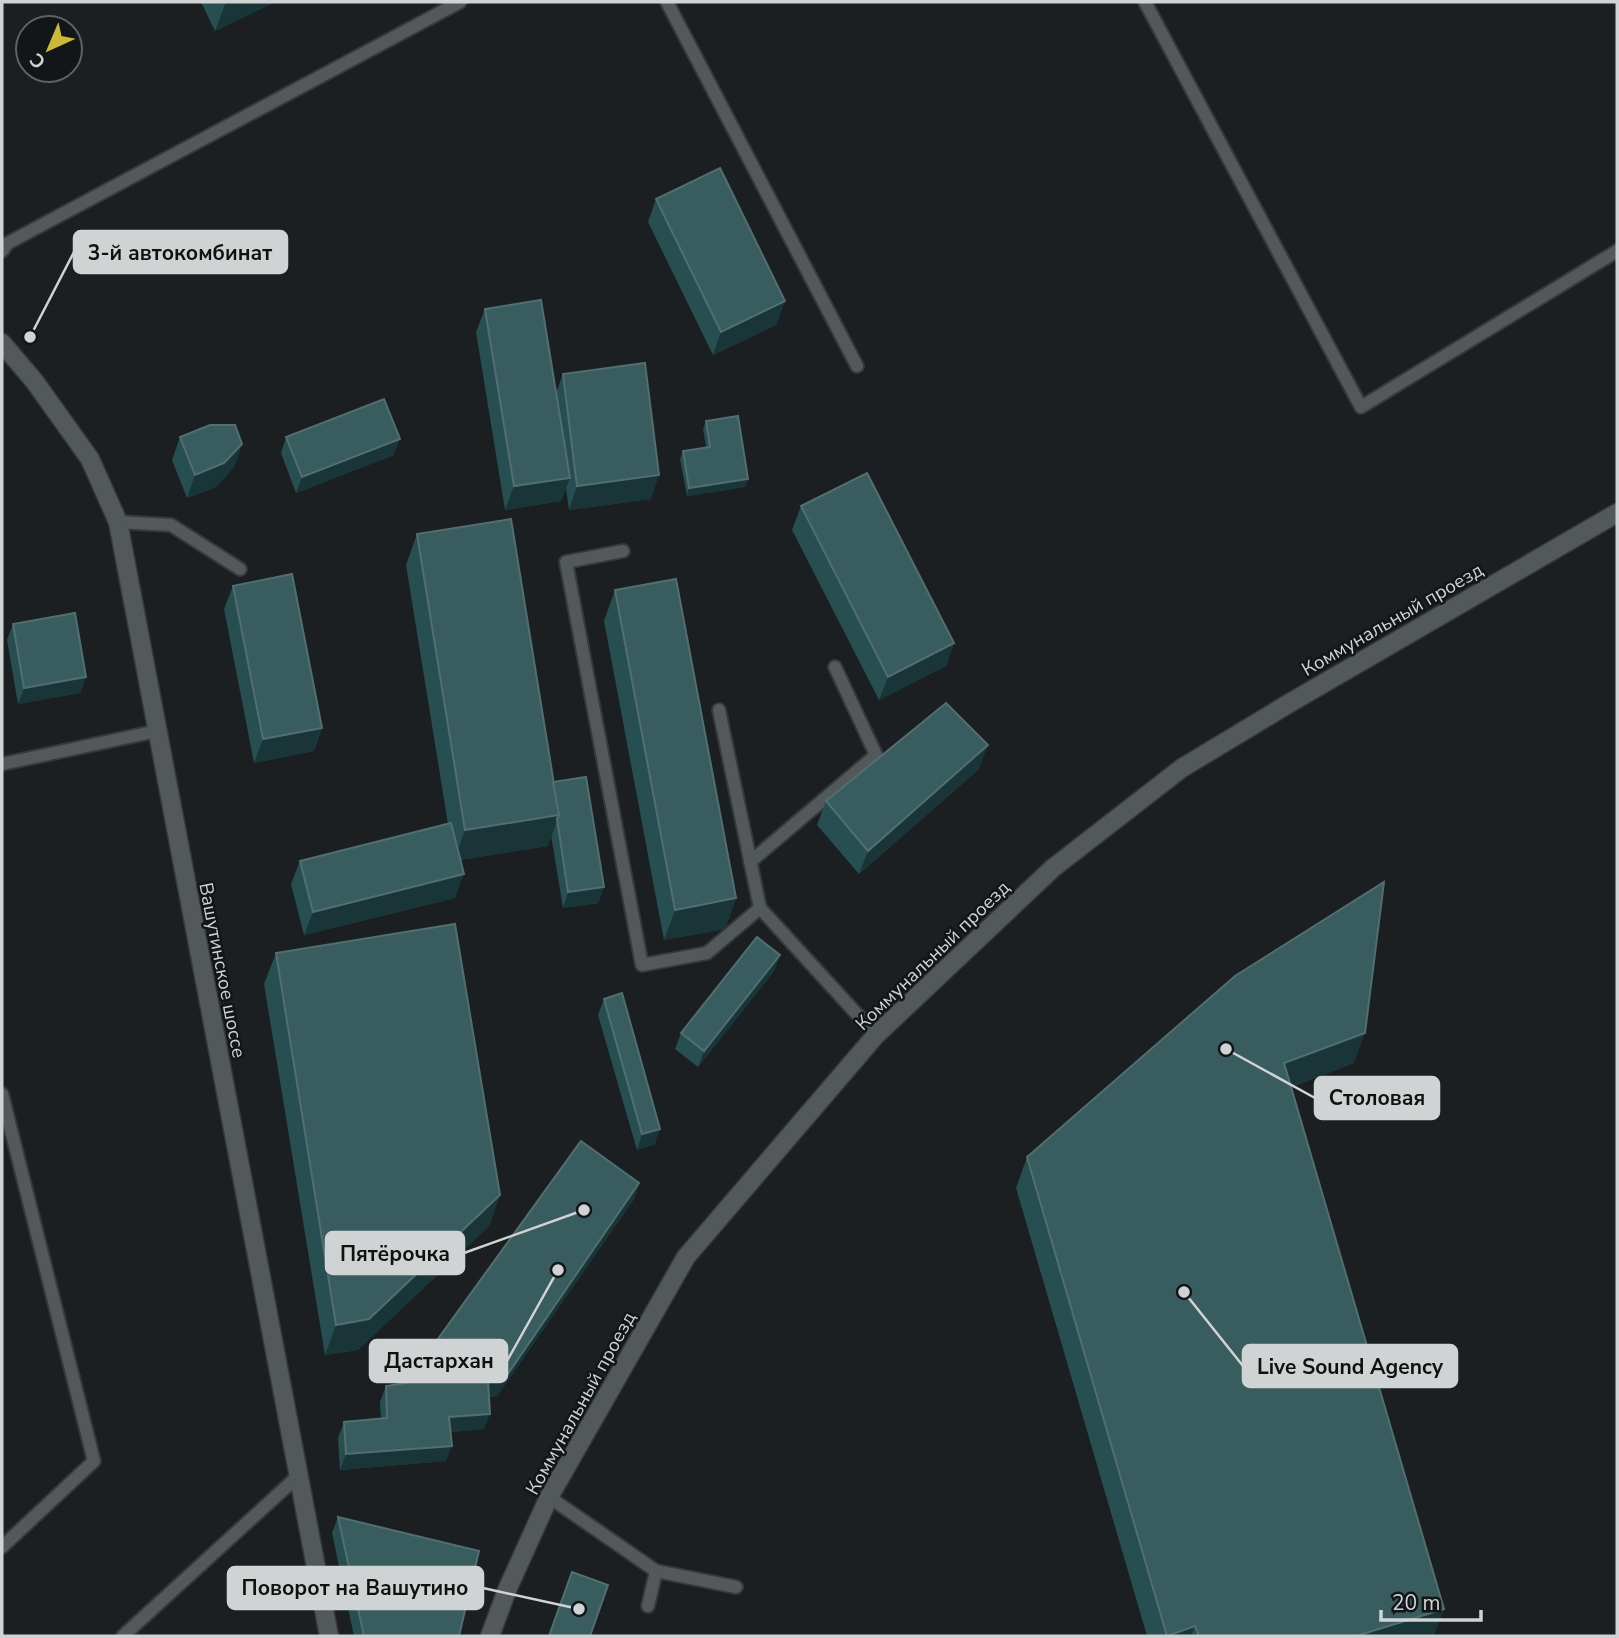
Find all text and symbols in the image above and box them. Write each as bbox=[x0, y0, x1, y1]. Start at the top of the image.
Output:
north arrow bbox=[14, 14, 84, 84]
text: С bbox=[24, 47, 52, 74]
callout: 3-й автокомбинат bbox=[74, 231, 287, 273]
text: 3-й автокомбинат bbox=[88, 239, 272, 267]
street label: Коммунальный проезд bbox=[1297, 557, 1488, 683]
street label: Коммунальный проезд bbox=[850, 875, 1016, 1036]
street label: Вашутинское шоссе bbox=[192, 880, 252, 1060]
callout: Столовая bbox=[1315, 1077, 1439, 1119]
text: Столовая bbox=[1329, 1084, 1425, 1112]
callout: Пятёрочка bbox=[326, 1232, 464, 1274]
text: Пятёрочка bbox=[340, 1240, 450, 1268]
street label: Коммунальный проезд bbox=[520, 1307, 642, 1500]
callout: Дастархан bbox=[370, 1340, 507, 1382]
callout: Live Sound Agency bbox=[1243, 1345, 1457, 1387]
text: Дастархан bbox=[384, 1347, 494, 1375]
text: Live Sound Agency bbox=[1257, 1353, 1444, 1381]
callout: Поворот на Вашутино bbox=[228, 1567, 483, 1609]
text: Поворот на Вашутино bbox=[242, 1574, 468, 1602]
scale bar bbox=[1381, 1578, 1481, 1622]
text: 20 m bbox=[1392, 1589, 1441, 1617]

